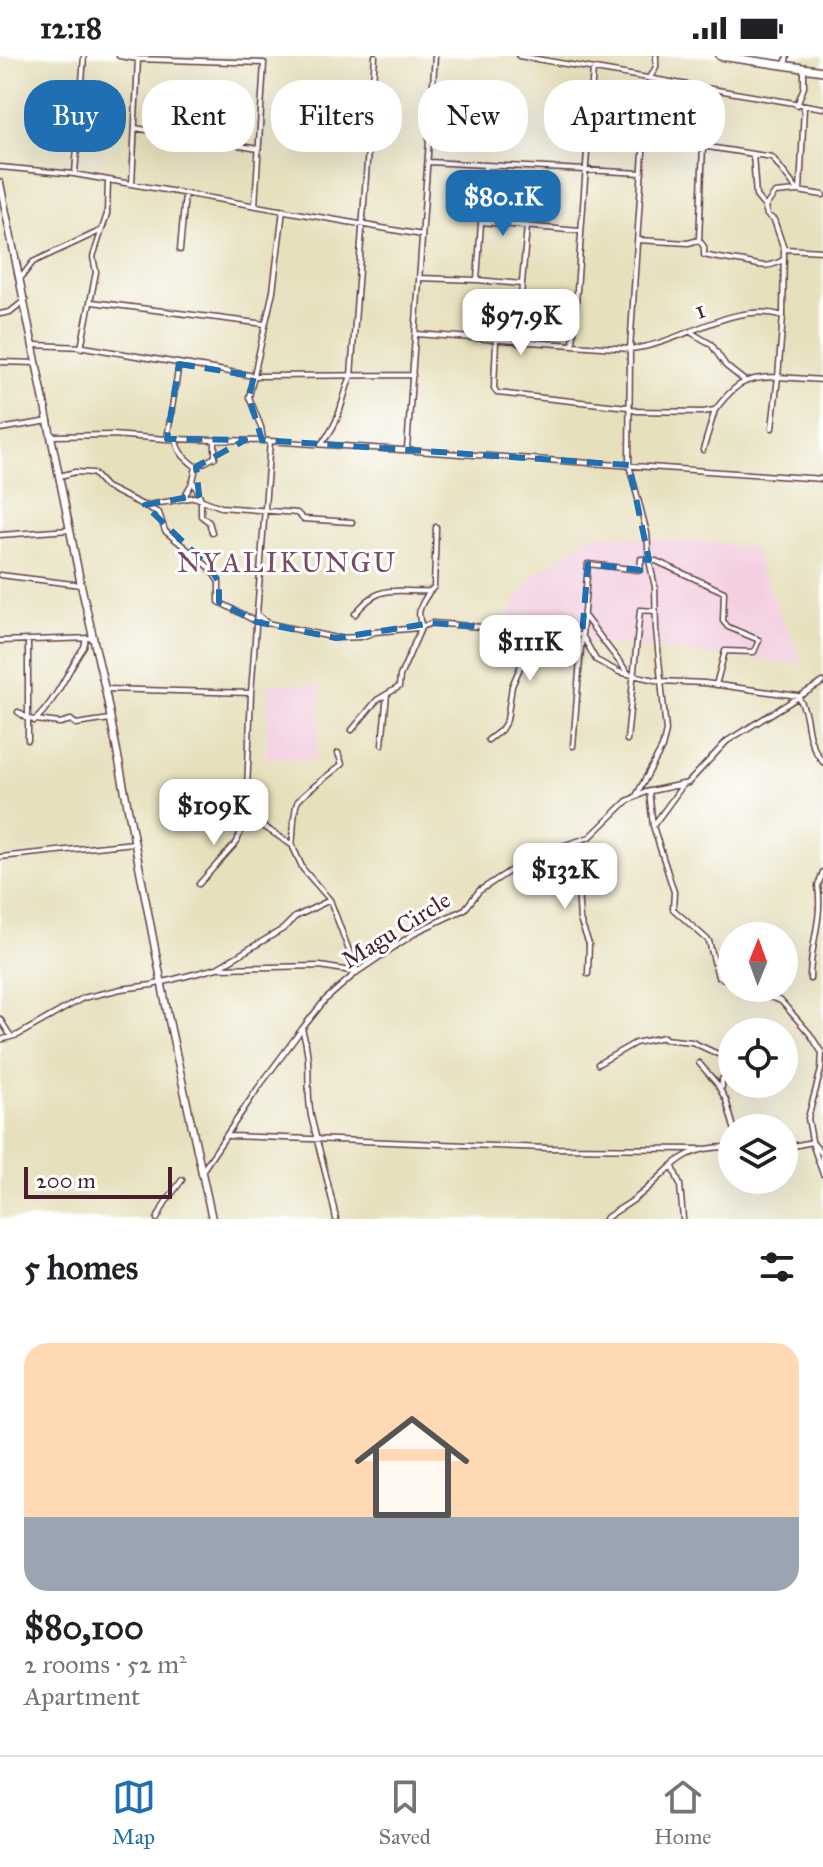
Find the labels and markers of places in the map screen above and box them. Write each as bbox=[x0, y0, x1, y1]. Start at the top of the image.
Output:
pin: $80.1K bbox=[438, 170, 568, 238]
pin: $97.9K bbox=[456, 289, 586, 357]
pin: $111K bbox=[474, 615, 586, 683]
pin: $109K bbox=[158, 779, 270, 847]
pin: $132K bbox=[509, 843, 621, 911]

